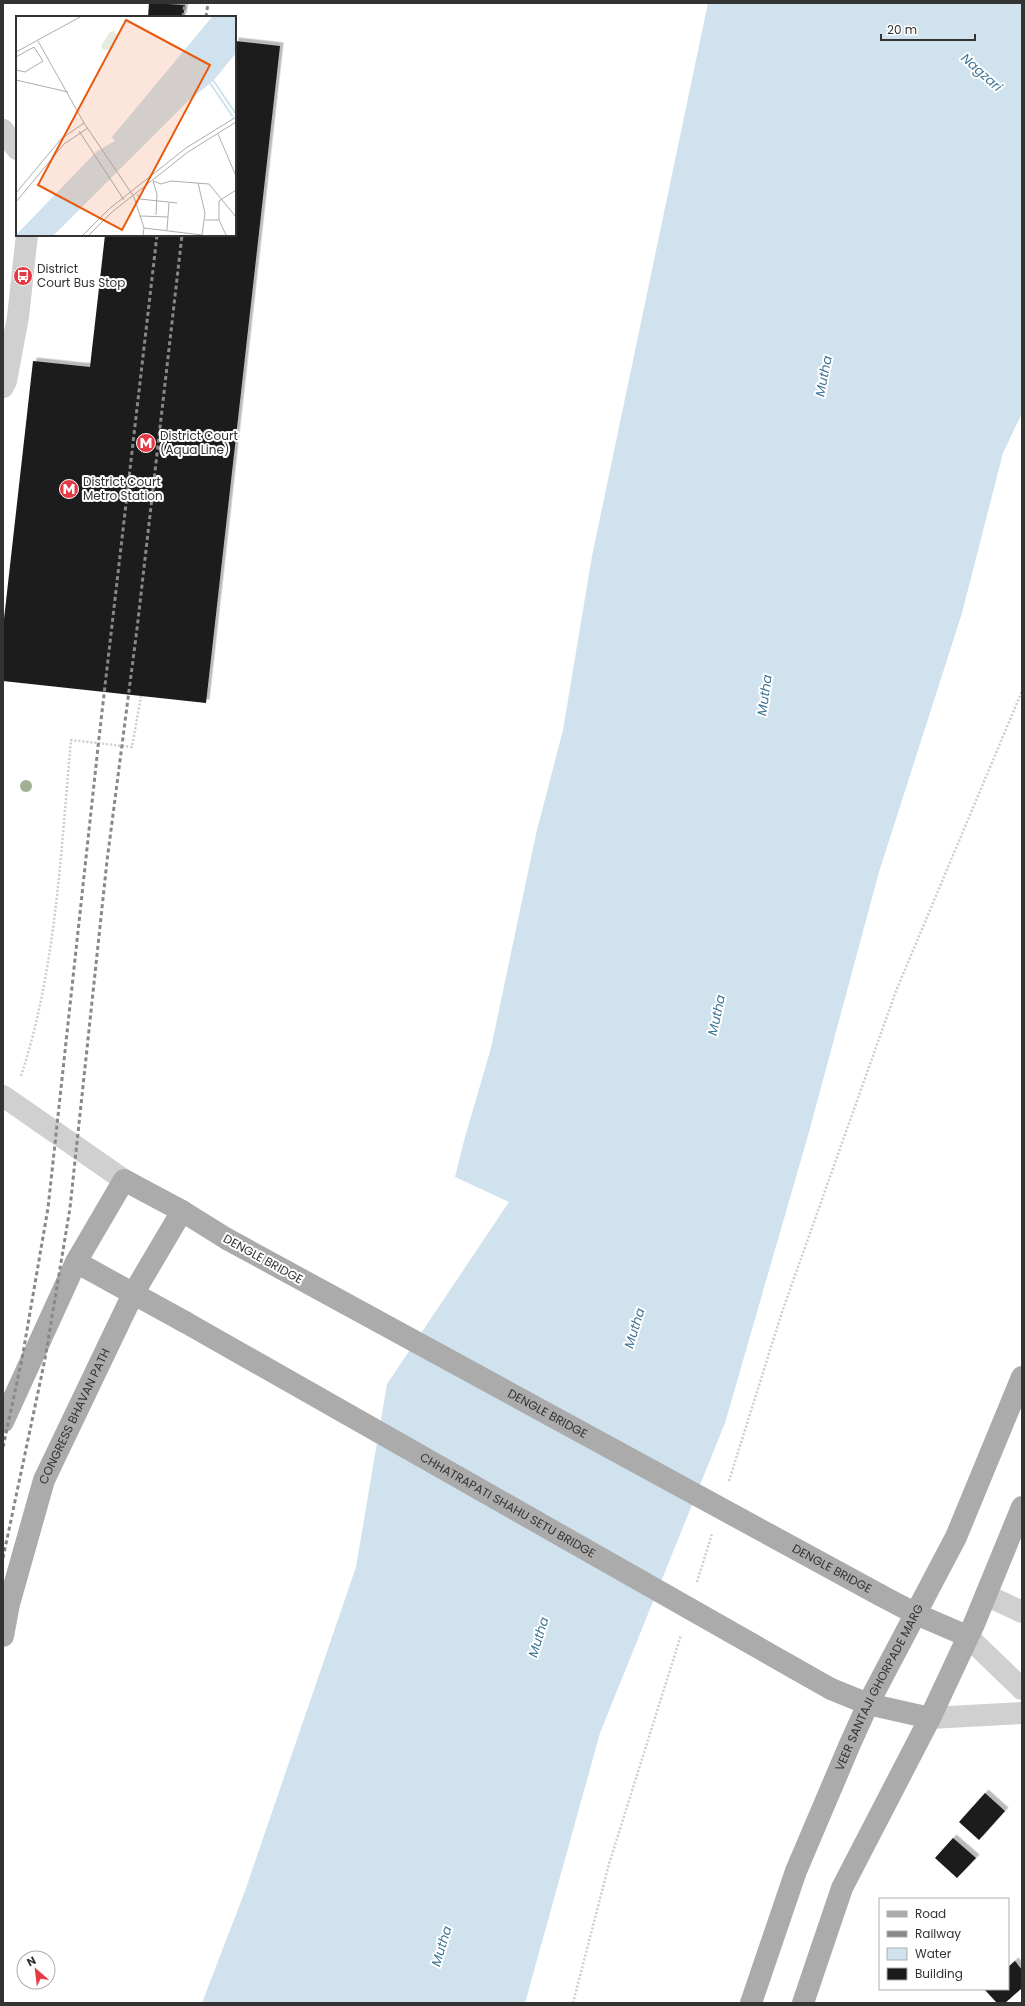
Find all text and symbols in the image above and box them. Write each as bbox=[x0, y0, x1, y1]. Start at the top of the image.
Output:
inset map bbox=[16, 16, 236, 236]
scale bar bbox=[881, 16, 975, 42]
text: 20 m bbox=[887, 21, 917, 38]
water label: Nagzari bbox=[957, 49, 1007, 97]
place label: District Court Bus Stop bbox=[37, 260, 125, 291]
bus stop icon: District Court Bus Stop bbox=[12, 265, 34, 287]
water label: Mutha bbox=[810, 354, 837, 398]
place label: District Court (Aqua Line) bbox=[160, 427, 238, 458]
metro station icon: District Court (Aqua Line) bbox=[135, 432, 157, 454]
place label: District Court Metro Station bbox=[83, 473, 163, 504]
metro station icon: District Court Metro Station bbox=[58, 478, 80, 500]
water label: Mutha bbox=[752, 673, 777, 717]
water label: Mutha bbox=[703, 993, 730, 1037]
street label: DENGLE BRIDGE bbox=[220, 1230, 306, 1287]
water label: Mutha bbox=[619, 1305, 650, 1351]
street label: CONGRESS BHAVAN PATH bbox=[34, 1345, 114, 1487]
street label: DENGLE BRIDGE bbox=[505, 1385, 591, 1442]
street label: CHHATRAPATI SHAHU SETU BRIDGE bbox=[417, 1448, 599, 1561]
street label: DENGLE BRIDGE bbox=[789, 1540, 875, 1597]
street label: VEER SANTAJI GHORPADE MARG bbox=[831, 1601, 927, 1773]
water label: Mutha bbox=[523, 1614, 554, 1660]
legend bbox=[879, 1898, 1009, 1990]
text: Road bbox=[915, 1905, 946, 1922]
water label: Mutha bbox=[426, 1923, 457, 1969]
text: Railway bbox=[915, 1925, 961, 1942]
text: Water bbox=[915, 1945, 952, 1962]
north arrow bbox=[16, 1950, 56, 1990]
text: N bbox=[24, 1952, 39, 1970]
text: Building bbox=[915, 1965, 963, 1982]

